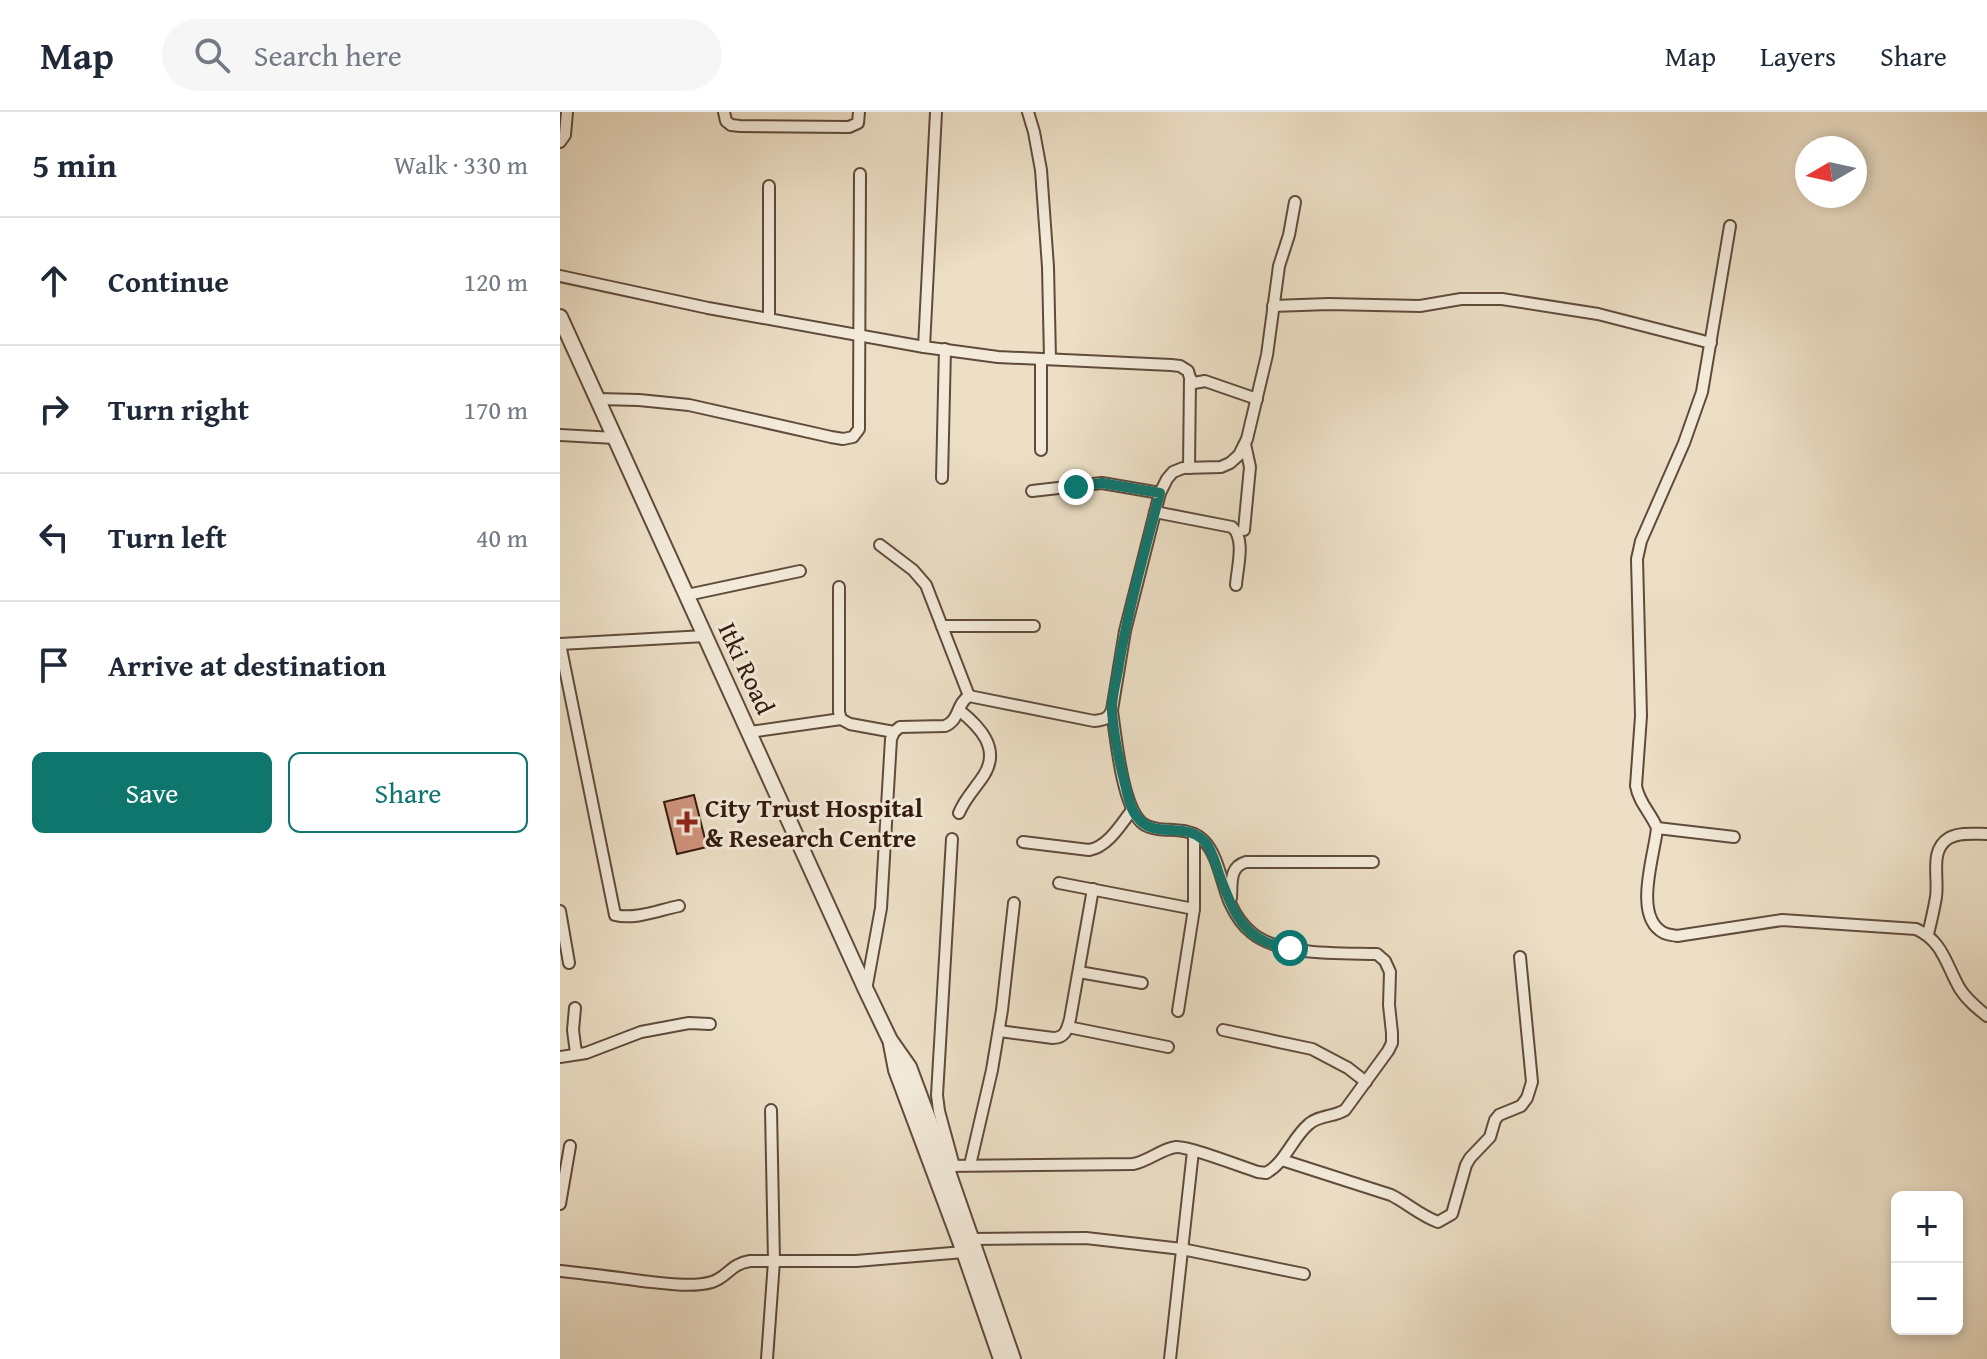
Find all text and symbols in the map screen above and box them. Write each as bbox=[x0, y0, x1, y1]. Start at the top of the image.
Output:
search box bbox=[162, 19, 722, 91]
text: Map bbox=[40, 27, 114, 83]
icon: search bbox=[190, 33, 234, 77]
text: Search here bbox=[254, 33, 402, 77]
text: Map bbox=[1665, 35, 1716, 76]
text: Layers bbox=[1760, 35, 1836, 76]
text: Share bbox=[1880, 35, 1947, 76]
north arrow bbox=[1795, 136, 1867, 208]
text: 5 min bbox=[32, 140, 117, 189]
text: Walk · 330 m bbox=[394, 145, 528, 184]
icon: ahead bbox=[32, 259, 76, 303]
text: Continue bbox=[108, 259, 229, 303]
text: 120 m bbox=[463, 262, 528, 301]
icon: right bbox=[32, 387, 76, 431]
text: Turn right bbox=[108, 387, 249, 431]
text: 170 m bbox=[463, 390, 528, 429]
route end bbox=[1058, 469, 1094, 505]
icon: left bbox=[32, 515, 76, 559]
text: Turn left bbox=[108, 515, 227, 559]
text: 40 m bbox=[476, 518, 528, 557]
street label: Itki Road bbox=[709, 615, 785, 721]
icon: arrive bbox=[32, 643, 76, 687]
text: Arrive at destination bbox=[108, 643, 386, 687]
button: Save bbox=[32, 752, 272, 833]
button: Share bbox=[288, 752, 528, 833]
place label: City Trust Hospital & Research Centre bbox=[705, 788, 923, 857]
marker: City Trust Hospital & Research Centre bbox=[676, 811, 698, 833]
route start bbox=[1272, 930, 1308, 966]
map controls bbox=[1891, 1191, 1963, 1335]
button: + bbox=[1891, 1191, 1963, 1263]
button: − bbox=[1891, 1263, 1963, 1335]

